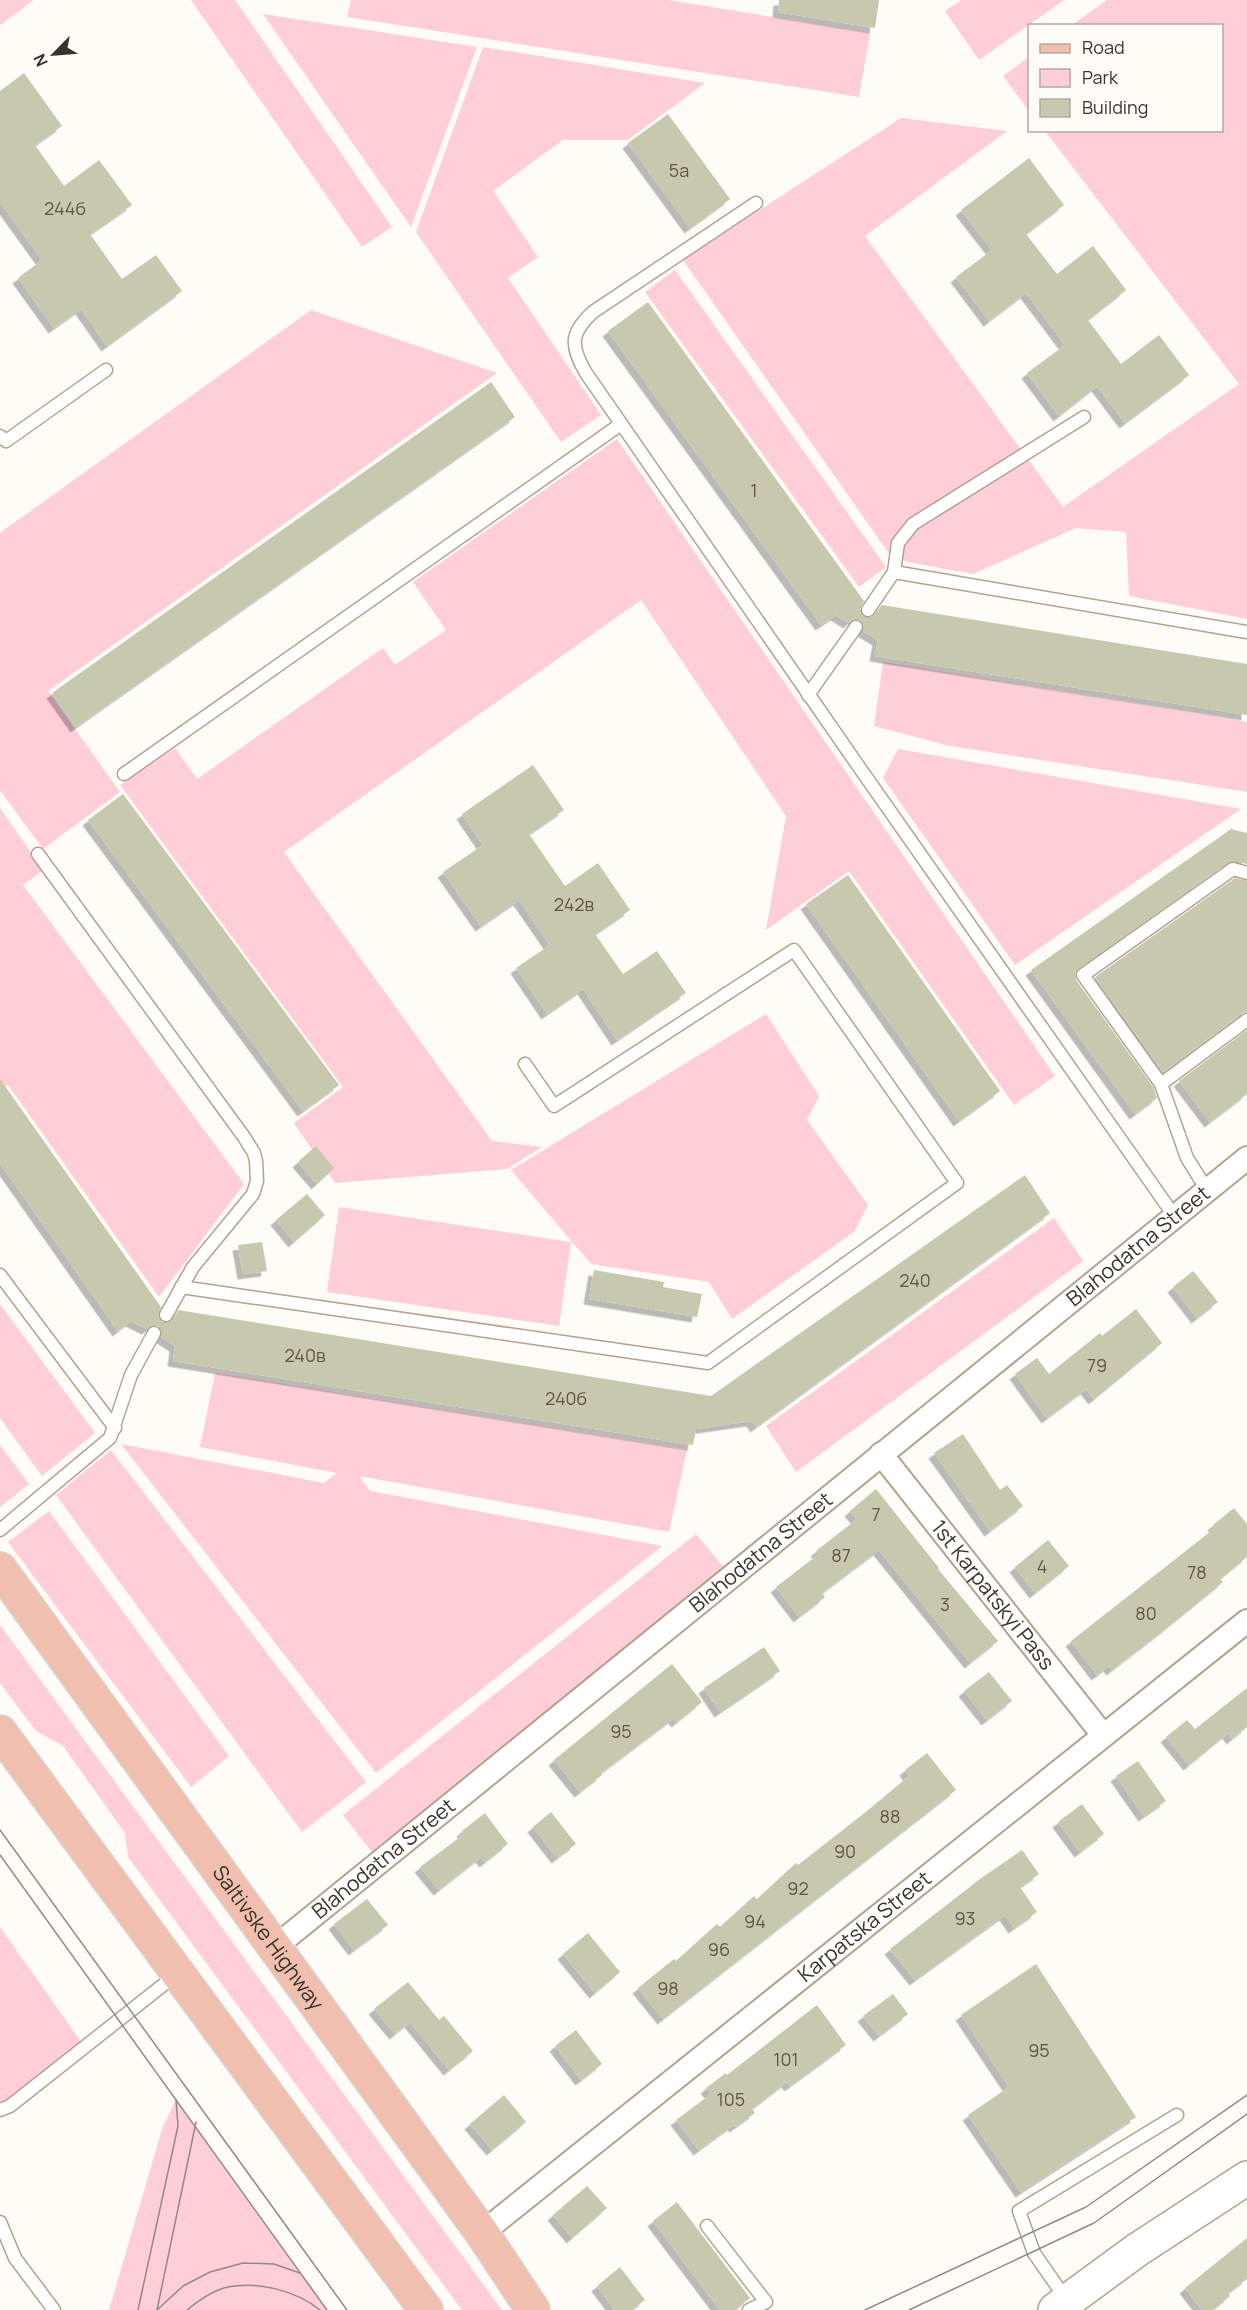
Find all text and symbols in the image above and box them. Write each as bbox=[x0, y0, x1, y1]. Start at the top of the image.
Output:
north arrow bbox=[24, 24, 84, 84]
legend bbox=[1028, 24, 1223, 132]
text: Road bbox=[1082, 35, 1125, 59]
text: N bbox=[28, 50, 53, 70]
text: Park bbox=[1082, 65, 1119, 89]
text: Building bbox=[1082, 95, 1148, 119]
house number: 5а bbox=[669, 158, 689, 182]
house number: 244б bbox=[44, 196, 86, 220]
house number: 1 bbox=[750, 478, 758, 502]
house number: 242в bbox=[554, 892, 595, 916]
street label: Blahodatna Street bbox=[1060, 1179, 1215, 1312]
house number: 240 bbox=[899, 1268, 931, 1292]
house number: 240в bbox=[284, 1343, 326, 1367]
house number: 79 bbox=[1087, 1353, 1107, 1377]
house number: 240б bbox=[545, 1386, 587, 1410]
street label: Blahodatna Street bbox=[683, 1485, 838, 1618]
house number: 7 bbox=[871, 1502, 881, 1526]
street label: 1st Karpatskyi Pass bbox=[925, 1514, 1061, 1675]
house number: 87 bbox=[831, 1543, 851, 1567]
house number: 4 bbox=[1037, 1554, 1047, 1578]
house number: 78 bbox=[1187, 1560, 1207, 1584]
house number: 3 bbox=[940, 1592, 950, 1616]
house number: 80 bbox=[1135, 1601, 1157, 1625]
house number: 95 bbox=[610, 1719, 632, 1743]
street label: Blahodatna Street bbox=[306, 1791, 461, 1925]
house number: 88 bbox=[880, 1804, 900, 1828]
house number: 90 bbox=[834, 1839, 856, 1863]
street label: Saltivske Highway bbox=[207, 1859, 331, 2016]
street label: Karpatska Street bbox=[791, 1864, 937, 1988]
house number: 92 bbox=[787, 1876, 809, 1900]
house number: 93 bbox=[954, 1906, 976, 1930]
house number: 94 bbox=[744, 1909, 766, 1933]
house number: 96 bbox=[708, 1937, 730, 1961]
house number: 98 bbox=[657, 1976, 679, 2000]
house number: 95 bbox=[1028, 2038, 1050, 2062]
house number: 101 bbox=[773, 2047, 799, 2071]
house number: 105 bbox=[717, 2087, 745, 2111]

